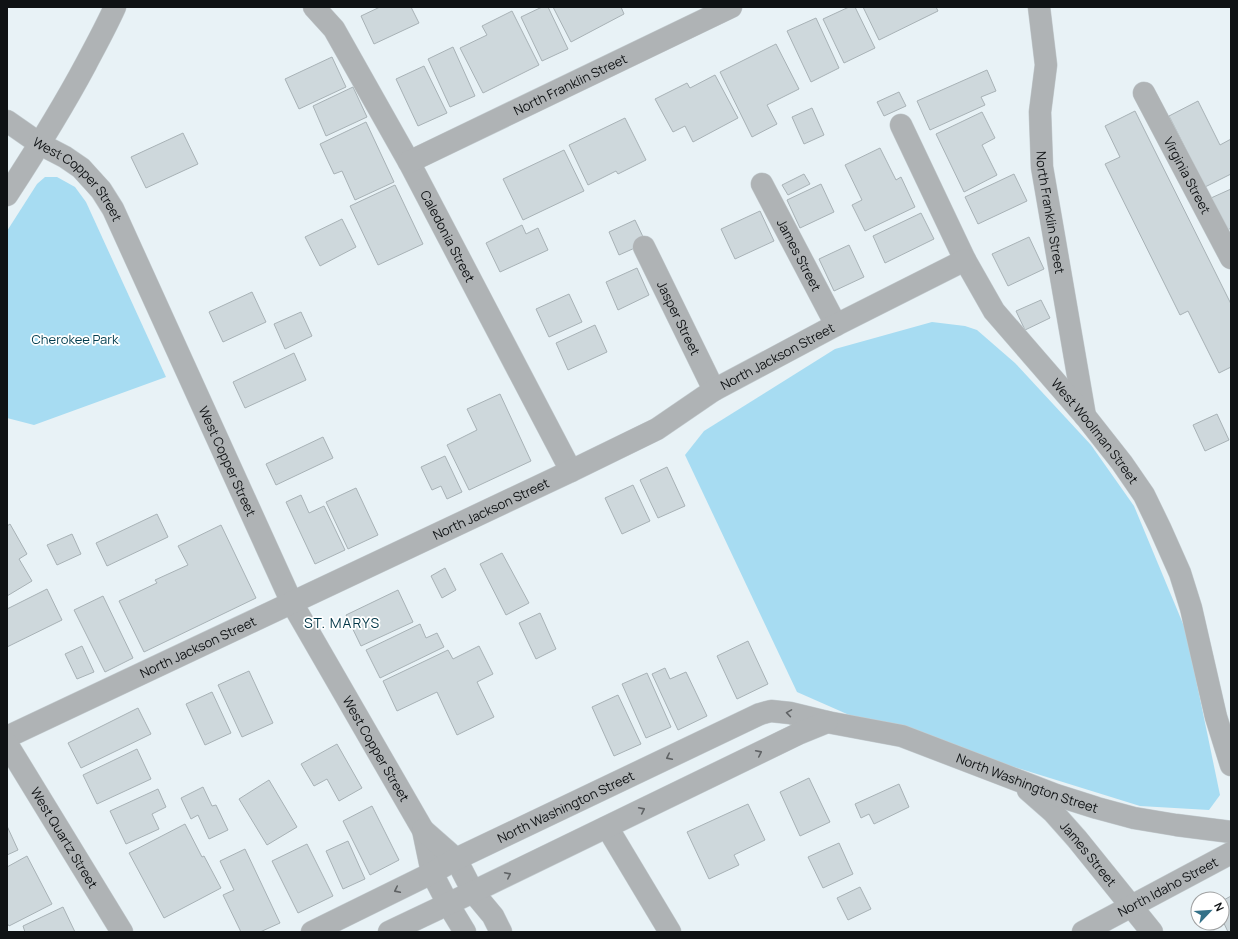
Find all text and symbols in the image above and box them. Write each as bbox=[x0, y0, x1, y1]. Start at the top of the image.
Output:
street label: North Franklin Street bbox=[511, 49, 630, 119]
street label: West Copper Street bbox=[29, 133, 126, 224]
street label: Virginia Street bbox=[1160, 134, 1215, 217]
street label: North Franklin Street bbox=[1032, 151, 1069, 275]
street label: Caledonia Street bbox=[416, 187, 479, 285]
street label: James Street bbox=[773, 215, 826, 294]
street label: Jasper Street bbox=[653, 278, 705, 358]
street label: North Jackson Street bbox=[717, 319, 837, 394]
park label: Cherokee Park bbox=[32, 330, 119, 348]
street label: West Woolman Street bbox=[1047, 374, 1143, 487]
street label: West Copper Street bbox=[195, 403, 260, 519]
street label: North Jackson Street bbox=[430, 474, 552, 544]
street label: North Jackson Street bbox=[137, 612, 259, 682]
district label: ST. MARYS bbox=[304, 613, 380, 632]
street label: West Copper Street bbox=[338, 693, 414, 805]
one-way arrow bbox=[786, 709, 792, 718]
street label: North Washington Street bbox=[954, 749, 1101, 817]
one-way arrow bbox=[754, 750, 762, 758]
one-way arrow bbox=[666, 752, 673, 760]
street label: North Washington Street bbox=[494, 766, 637, 847]
street label: West Quartz Street bbox=[27, 784, 102, 892]
one-way arrow bbox=[638, 807, 645, 815]
street label: James Street bbox=[1056, 817, 1121, 890]
street label: North Idaho Street bbox=[1115, 854, 1221, 920]
one-way arrow bbox=[504, 872, 511, 880]
one-way arrow bbox=[394, 886, 401, 893]
north arrow bbox=[1190, 891, 1230, 931]

